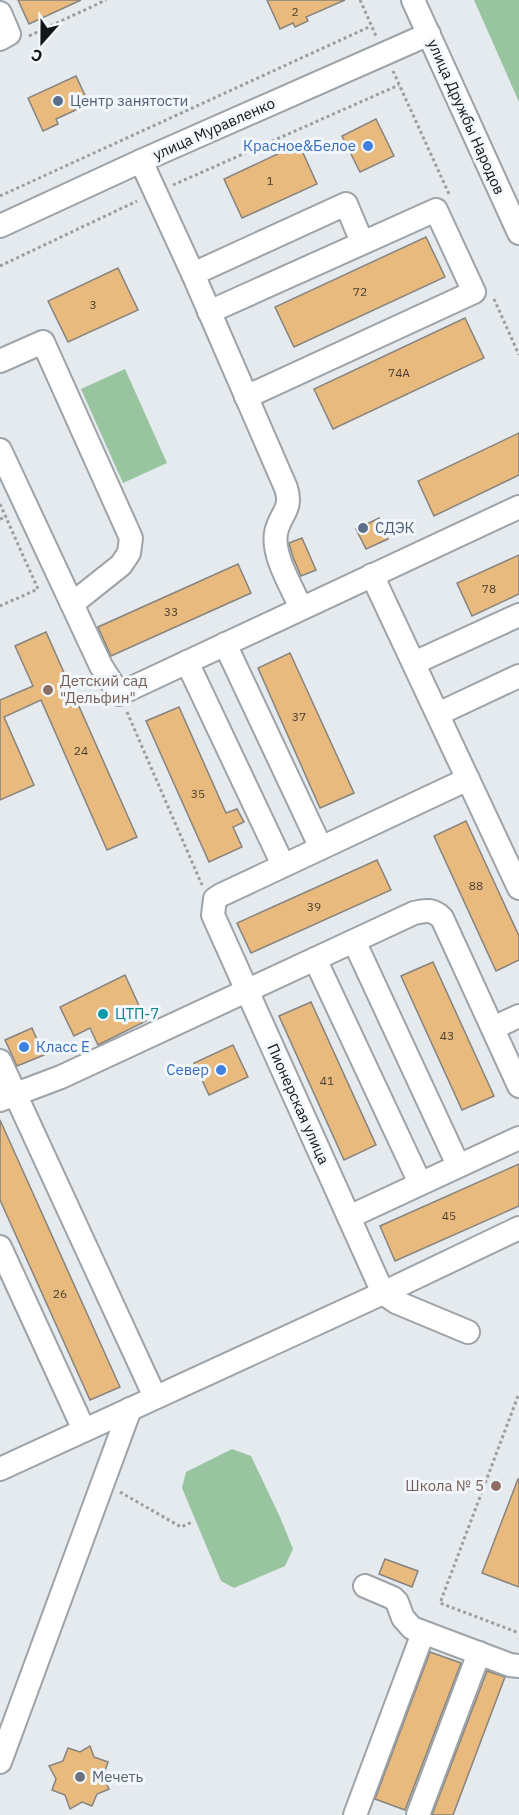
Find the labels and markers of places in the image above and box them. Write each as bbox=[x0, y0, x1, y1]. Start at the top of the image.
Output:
place label: Центр занятости bbox=[70, 91, 188, 110]
marker: Центр занятости bbox=[51, 94, 65, 108]
place label: Красное&Белое bbox=[243, 136, 356, 155]
marker: Красное&Белое bbox=[361, 139, 375, 153]
place label: СДЭК bbox=[375, 518, 415, 537]
marker: СДЭК bbox=[356, 521, 370, 535]
place label: Детский сад "Дельфин" bbox=[60, 671, 148, 707]
marker: Детский сад "Дельфин" bbox=[41, 683, 55, 697]
place label: ЦТП-7 bbox=[115, 1004, 159, 1023]
marker: ЦТП-7 bbox=[96, 1007, 110, 1021]
place label: Класс Е bbox=[36, 1037, 90, 1056]
marker: Класс Е bbox=[17, 1040, 31, 1054]
place label: Север bbox=[166, 1060, 209, 1079]
marker: Север bbox=[214, 1063, 228, 1077]
place label: Школа № 5 bbox=[405, 1476, 484, 1495]
marker: Школа № 5 bbox=[489, 1479, 503, 1493]
place label: Мечеть bbox=[92, 1767, 144, 1786]
marker: Мечеть bbox=[73, 1770, 87, 1784]

